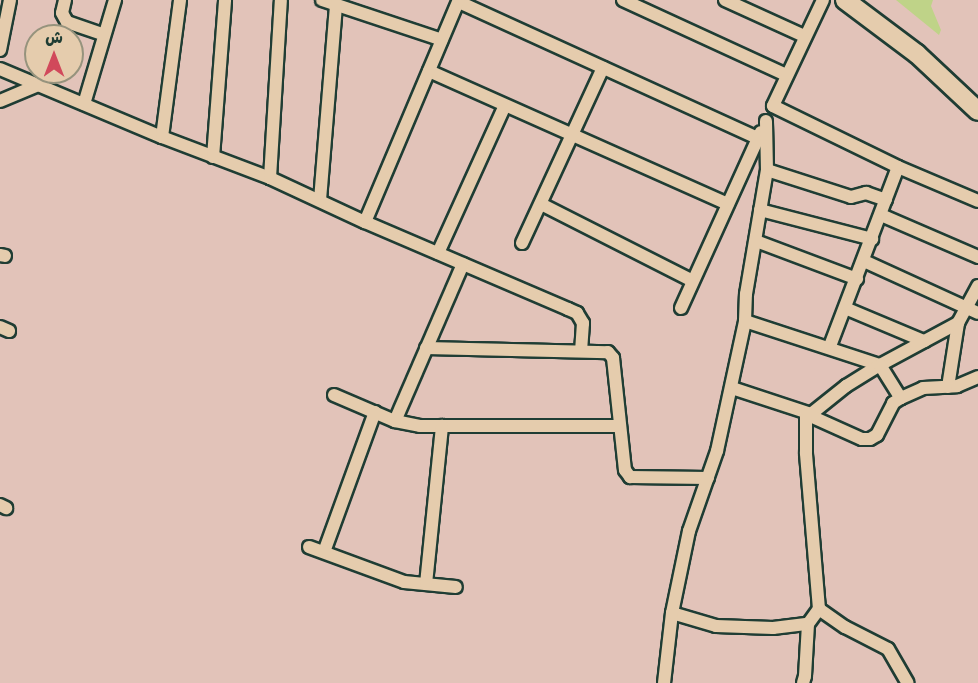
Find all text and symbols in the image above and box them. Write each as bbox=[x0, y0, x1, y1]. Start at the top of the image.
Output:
north arrow bbox=[24, 24, 84, 84]
text: ش bbox=[45, 29, 63, 47]

